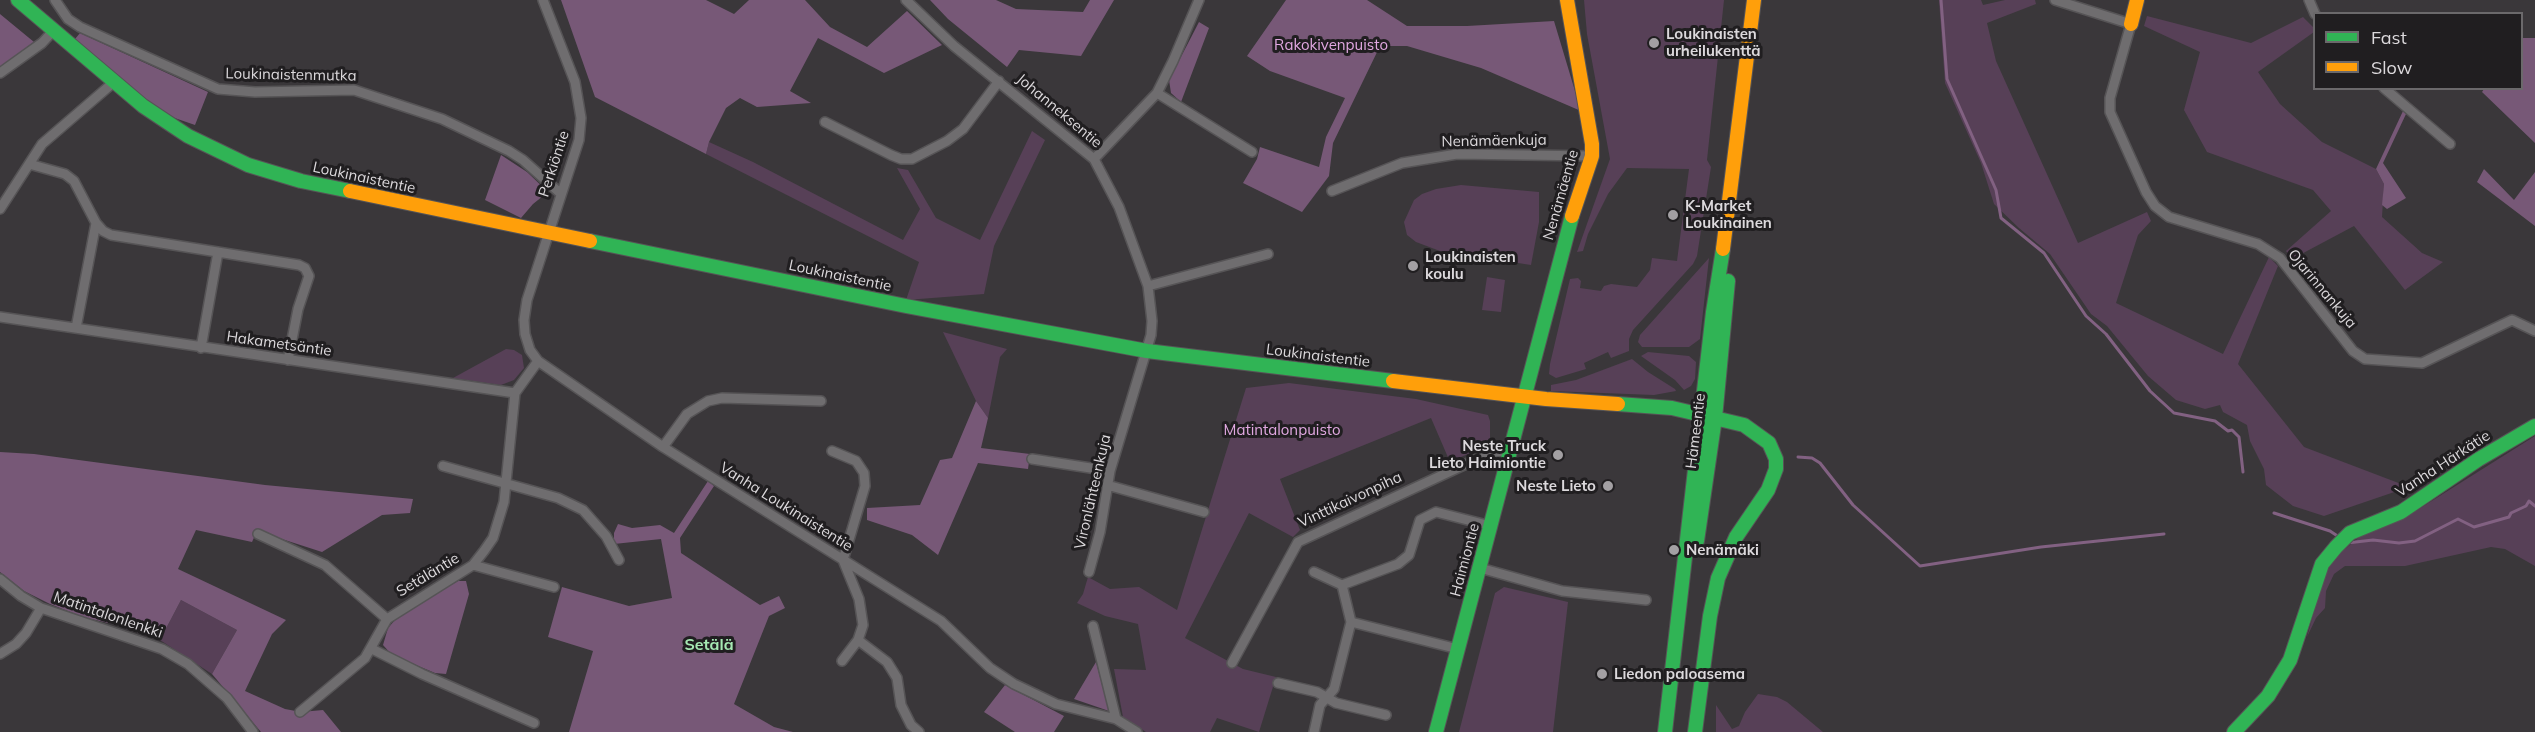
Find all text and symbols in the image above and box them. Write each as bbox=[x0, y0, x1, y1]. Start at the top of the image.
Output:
legend bbox=[2313, 12, 2523, 90]
place label: Loukinaisten urheilukenttä bbox=[1666, 25, 1761, 60]
text: Fast bbox=[2371, 26, 2407, 49]
park label: Rakokivenpuisto bbox=[1274, 36, 1388, 54]
marker: Loukinaisten urheilukenttä bbox=[1647, 36, 1661, 50]
text: Slow bbox=[2371, 56, 2412, 79]
street label: Loukinaistenmutka bbox=[225, 65, 357, 85]
street label: Johanneksentie bbox=[1013, 70, 1105, 152]
street label: Perkiöntie bbox=[535, 129, 573, 199]
street label: Nenämäenkuja bbox=[1441, 131, 1547, 151]
street label: Nenämäentie bbox=[1539, 148, 1583, 242]
street label: Loukinaistentie bbox=[311, 158, 417, 198]
place label: K-Market Loukinainen bbox=[1685, 197, 1772, 232]
marker: K-Market Loukinainen bbox=[1666, 208, 1680, 222]
street label: Ojarinnankuja bbox=[2284, 246, 2360, 332]
place label: Loukinaisten koulu bbox=[1425, 248, 1516, 283]
street label: Loukinaistentie bbox=[787, 256, 893, 296]
marker: Loukinaisten koulu bbox=[1406, 259, 1420, 273]
street label: Hakametsäntie bbox=[225, 328, 333, 360]
street label: Loukinaistentie bbox=[1265, 341, 1371, 371]
street label: Hämeentie bbox=[1682, 392, 1710, 470]
park label: Matintalonpuisto bbox=[1224, 421, 1340, 439]
street label: Vanha Härkätie bbox=[2392, 427, 2494, 501]
street label: Vironlähteenkuja bbox=[1071, 433, 1115, 551]
place label: Neste Truck Lieto Haimiontie bbox=[1429, 437, 1546, 472]
marker: Neste Truck Lieto Haimiontie bbox=[1551, 448, 1565, 462]
street label: Vanha Loukinaistentie bbox=[716, 459, 856, 555]
street label: Vinttikaivonpiha bbox=[1295, 468, 1405, 532]
place label: Neste Lieto bbox=[1516, 477, 1596, 495]
marker: Neste Lieto bbox=[1601, 479, 1615, 493]
street label: Haimiontie bbox=[1447, 521, 1483, 599]
place label: Nenämäki bbox=[1686, 541, 1759, 559]
marker: Nenämäki bbox=[1667, 543, 1681, 557]
street label: Setäläntie bbox=[393, 549, 463, 601]
street label: Matintalonlenkki bbox=[51, 588, 165, 642]
district label: Setälä bbox=[684, 635, 734, 655]
place label: Liedon paloasema bbox=[1614, 665, 1745, 683]
marker: Liedon paloasema bbox=[1595, 667, 1609, 681]

